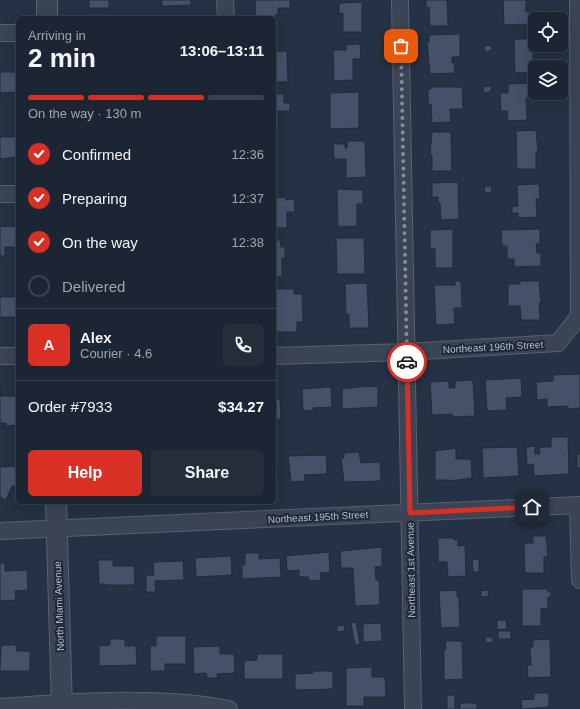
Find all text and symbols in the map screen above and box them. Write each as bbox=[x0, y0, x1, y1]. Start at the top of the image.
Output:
map controls bbox=[528, 12, 568, 100]
button: locate bbox=[528, 12, 568, 52]
text: Arriving in bbox=[28, 28, 86, 43]
pin bbox=[384, 29, 418, 63]
icon: bag bbox=[390, 35, 412, 57]
text: 13:06–13:11 bbox=[180, 42, 264, 59]
text: 2 min bbox=[28, 43, 96, 73]
button: layers bbox=[528, 60, 568, 100]
text: On the way · 130 m bbox=[28, 106, 141, 121]
icon: check bbox=[28, 143, 50, 165]
text: Confirmed bbox=[62, 146, 131, 163]
text: 12:36 bbox=[231, 147, 264, 162]
icon: check bbox=[28, 187, 50, 209]
text: Preparing bbox=[62, 190, 127, 207]
text: 12:37 bbox=[231, 191, 264, 206]
icon: check bbox=[28, 231, 50, 253]
text: On the way bbox=[62, 234, 138, 251]
text: 12:38 bbox=[231, 235, 264, 250]
text: Delivered bbox=[62, 278, 125, 295]
button: phone bbox=[222, 324, 264, 366]
text: Alex bbox=[80, 329, 112, 346]
text: A bbox=[44, 336, 54, 353]
street label: Northeast 196th Street bbox=[442, 339, 544, 355]
courier bbox=[387, 342, 427, 382]
text: Courier · 4.6 bbox=[80, 346, 152, 361]
icon: car bbox=[396, 351, 418, 373]
text: Order #7933 bbox=[28, 398, 112, 415]
text: $34.27 bbox=[218, 398, 264, 415]
button: Help bbox=[28, 450, 142, 496]
button: Share bbox=[150, 450, 264, 496]
pin bbox=[515, 490, 549, 524]
icon: home bbox=[521, 496, 543, 518]
street label: Northeast 195th Street bbox=[267, 509, 369, 525]
street label: Northeast 1st Avenue bbox=[405, 522, 417, 618]
street label: North Miami Avenue bbox=[52, 560, 66, 651]

